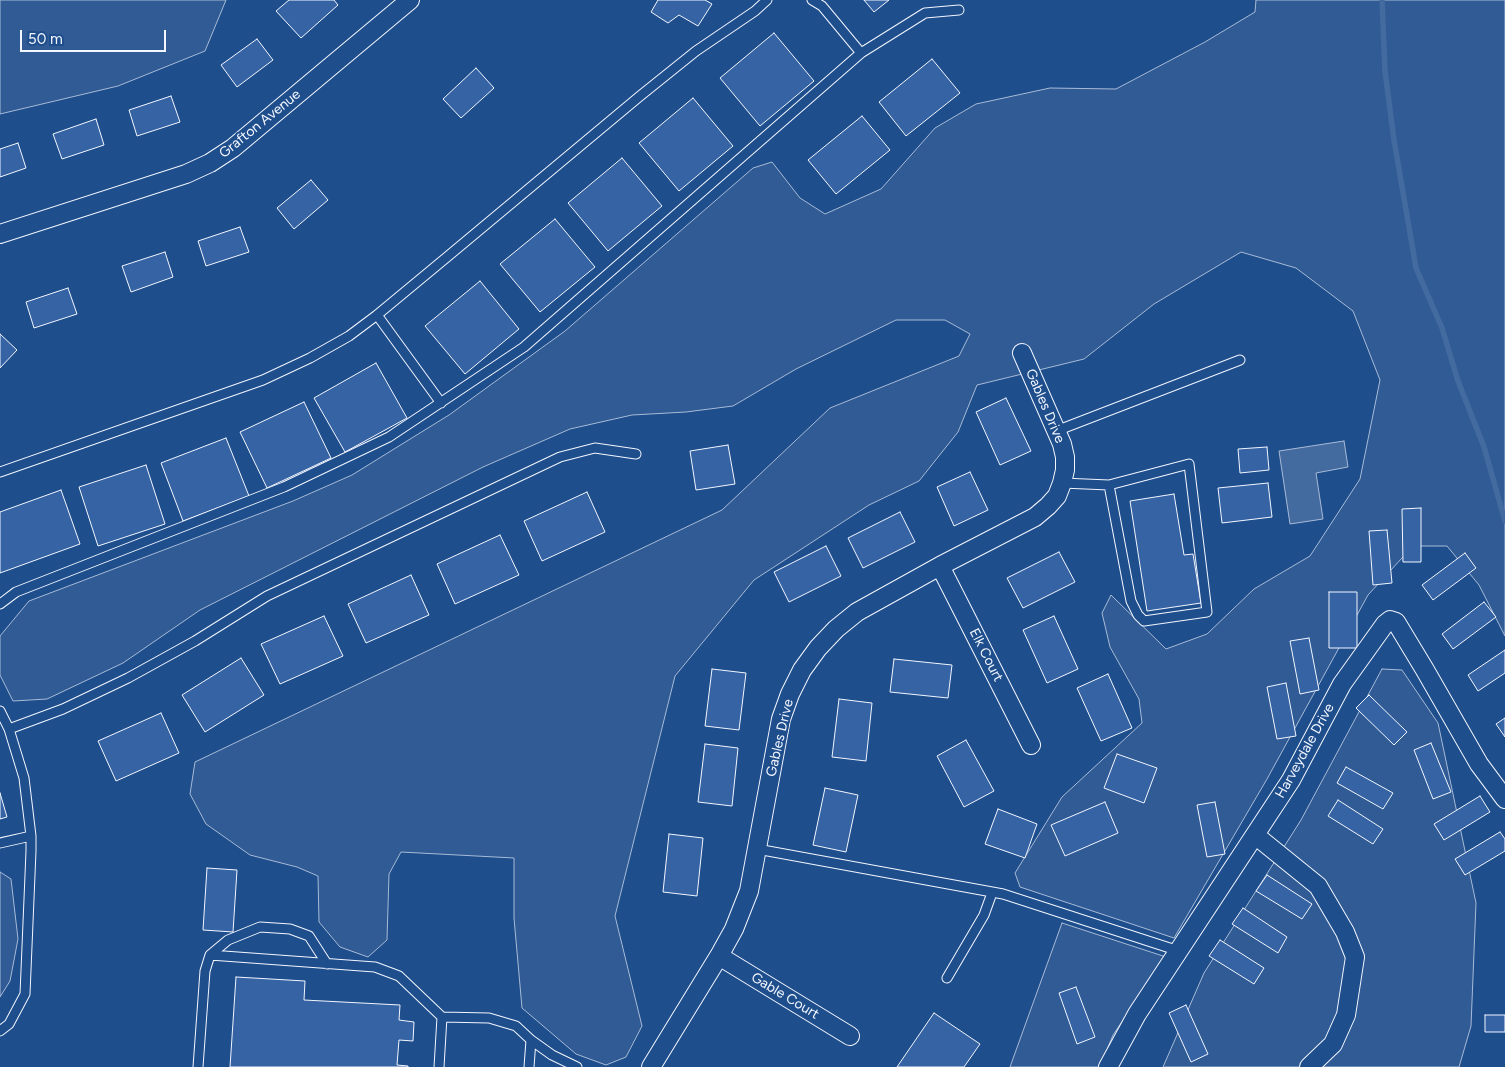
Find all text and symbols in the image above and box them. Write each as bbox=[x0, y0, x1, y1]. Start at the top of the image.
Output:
scale bar bbox=[22, 20, 169, 52]
text: 50 m bbox=[28, 30, 63, 48]
street label: Grafton Avenue bbox=[216, 86, 304, 162]
street label: Gables Drive bbox=[1022, 366, 1068, 446]
street label: Elk Court bbox=[965, 625, 1007, 685]
street label: Gables Drive bbox=[763, 698, 797, 778]
street label: Harveydale Drive bbox=[1272, 701, 1338, 801]
street label: Gable Court bbox=[748, 969, 822, 1023]

